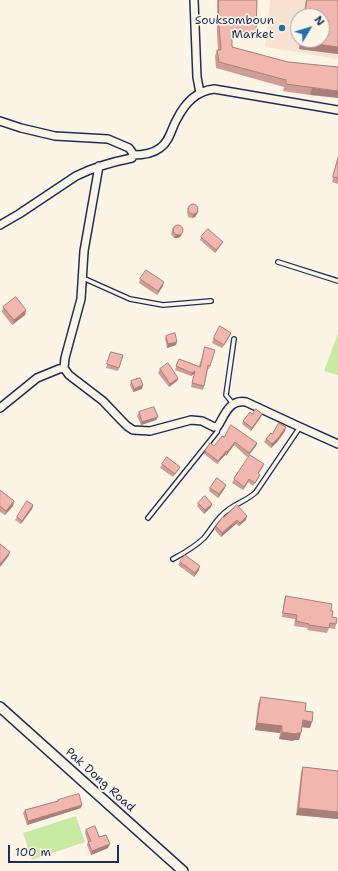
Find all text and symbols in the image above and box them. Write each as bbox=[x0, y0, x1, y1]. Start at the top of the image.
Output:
north arrow bbox=[290, 8, 330, 48]
text: N bbox=[310, 13, 328, 29]
place label: Souksomboun Market bbox=[195, 14, 274, 42]
marker: Souksomboun Market bbox=[277, 23, 287, 33]
street label: Pak Dong Road bbox=[62, 745, 138, 815]
scale bar bbox=[10, 837, 121, 863]
text: 100 m bbox=[15, 844, 51, 860]

